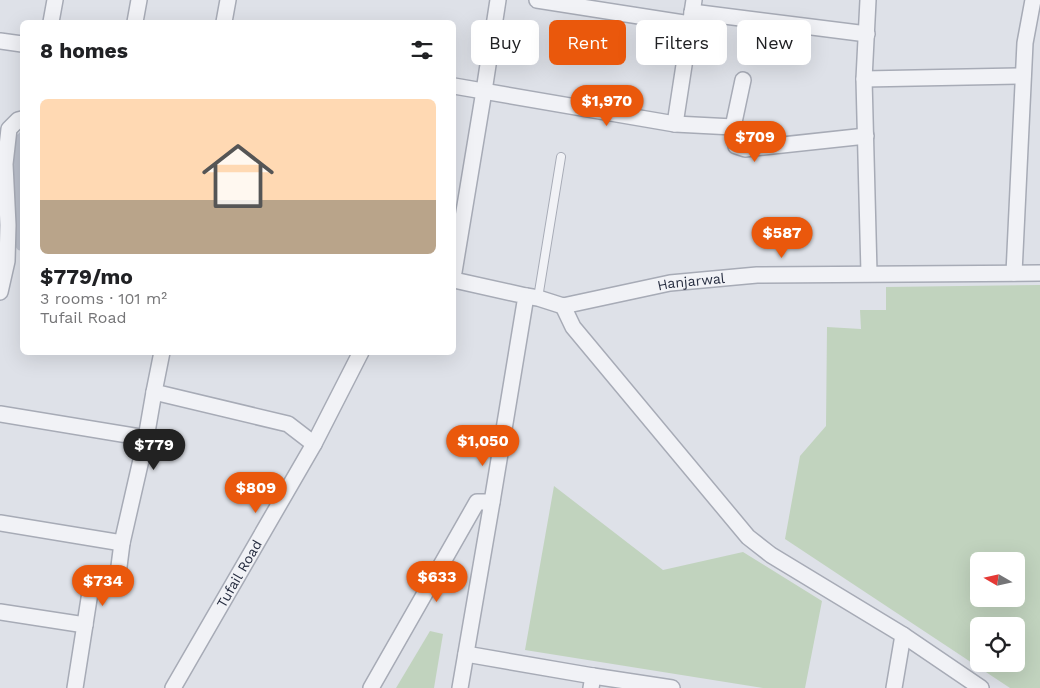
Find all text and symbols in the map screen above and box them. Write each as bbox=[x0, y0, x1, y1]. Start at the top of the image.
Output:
chip: Buy bbox=[471, 20, 539, 65]
chip: Rent bbox=[549, 20, 626, 65]
chip: Filters bbox=[636, 20, 727, 65]
chip: New bbox=[737, 20, 811, 65]
icon: filters bbox=[408, 36, 436, 64]
text: 8 homes bbox=[40, 38, 128, 63]
pin: $1,970 bbox=[566, 84, 648, 127]
text: $1,970 bbox=[582, 91, 632, 110]
pin: $709 bbox=[725, 120, 785, 163]
text: $709 bbox=[735, 127, 775, 146]
icon: home bbox=[193, 131, 283, 221]
pin: $587 bbox=[752, 216, 812, 259]
text: $587 bbox=[763, 223, 801, 242]
text: $779/mo bbox=[40, 264, 133, 289]
street label: Hanjarwal bbox=[656, 270, 726, 294]
text: 3 rooms · 101 m² bbox=[40, 289, 167, 308]
text: Tufail Road bbox=[40, 308, 126, 327]
pin: $1,050 bbox=[442, 424, 524, 467]
pin: $779 bbox=[124, 428, 184, 471]
text: $1,050 bbox=[457, 431, 509, 450]
text: $779 bbox=[134, 435, 174, 454]
pin: $809 bbox=[226, 472, 286, 514]
text: $809 bbox=[236, 478, 276, 497]
street label: Tufail Road bbox=[213, 537, 265, 610]
north arrow bbox=[970, 552, 1025, 608]
map controls bbox=[970, 552, 1025, 672]
pin: $633 bbox=[407, 560, 467, 603]
pin: $734 bbox=[73, 564, 133, 607]
text: $633 bbox=[417, 567, 457, 586]
text: $734 bbox=[83, 571, 123, 590]
button: locate bbox=[970, 617, 1025, 672]

